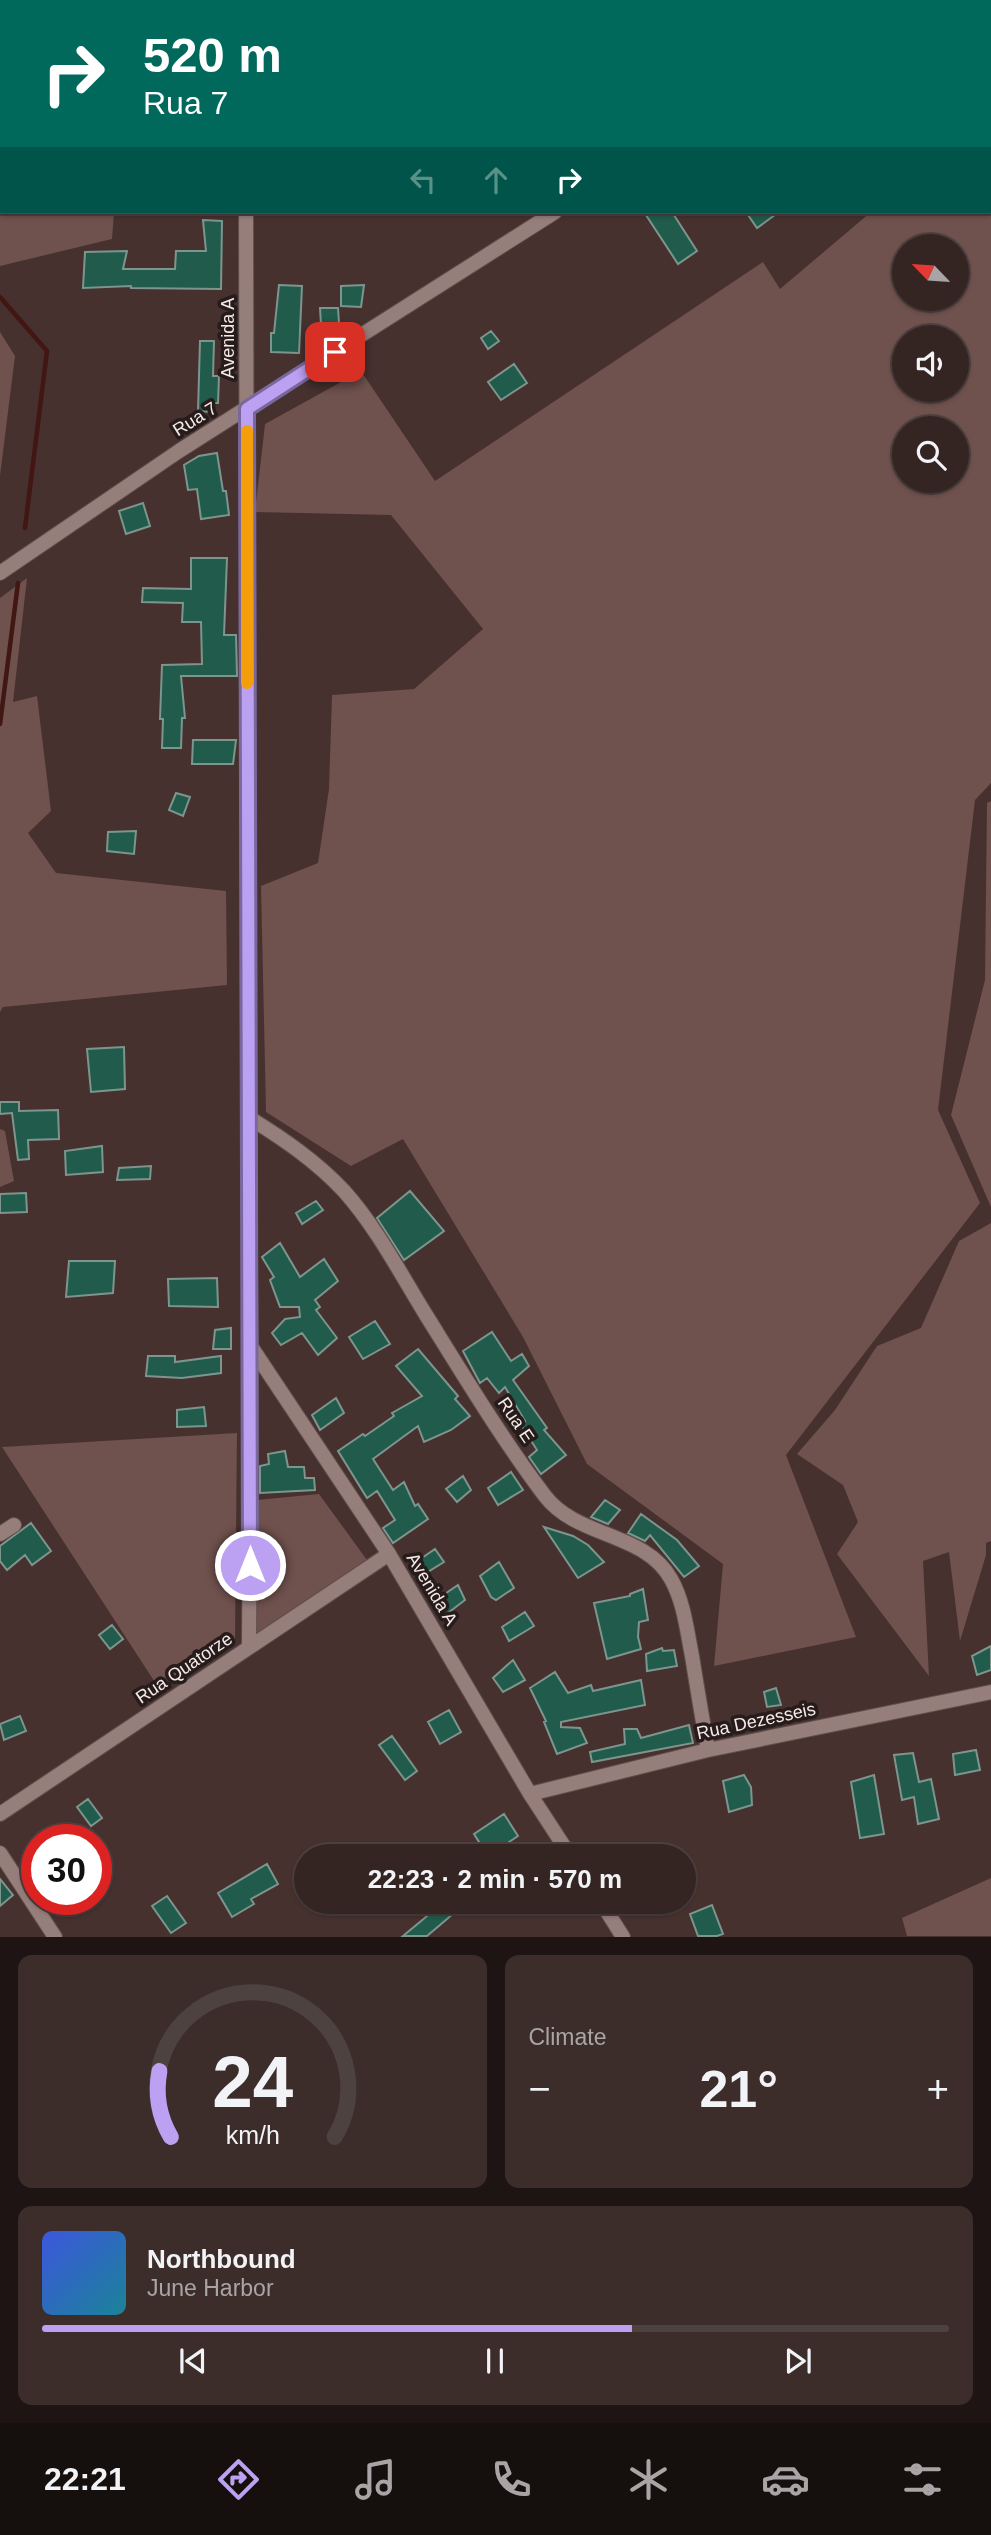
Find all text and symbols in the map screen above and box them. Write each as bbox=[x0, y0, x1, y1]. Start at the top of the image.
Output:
icon: right bbox=[28, 28, 119, 119]
text: 520 m bbox=[143, 28, 282, 82]
text: Rua 7 bbox=[143, 85, 228, 121]
icon: left bbox=[404, 161, 442, 199]
icon: ahead bbox=[477, 161, 515, 199]
icon: right bbox=[550, 161, 588, 199]
north arrow bbox=[892, 234, 970, 312]
map controls bbox=[892, 234, 969, 493]
street label: Avenida A bbox=[218, 298, 238, 378]
pin bbox=[305, 322, 365, 382]
button: sound bbox=[892, 325, 969, 402]
icon: arrive bbox=[316, 333, 354, 371]
street label: Rua 7 bbox=[169, 398, 221, 440]
button: search bbox=[892, 416, 969, 493]
street label: Rua E bbox=[494, 1394, 538, 1446]
position arrow bbox=[213, 1528, 287, 1602]
street label: Avenida A bbox=[403, 1549, 461, 1629]
street label: Rua Quatorze bbox=[132, 1628, 236, 1708]
street label: Rua Dezesseis bbox=[695, 1699, 817, 1743]
speed limit sign: 30 bbox=[21, 1824, 112, 1915]
text: 22:23 · 2 min · 570 m bbox=[368, 1864, 622, 1894]
text: Climate bbox=[529, 2024, 606, 2050]
text: 24 bbox=[212, 2042, 293, 2123]
text: 21° bbox=[699, 2060, 778, 2118]
text: − bbox=[529, 2068, 551, 2110]
text: + bbox=[927, 2068, 949, 2110]
text: km/h bbox=[225, 2121, 279, 2149]
text: Northbound bbox=[147, 2244, 296, 2274]
text: June Harbor bbox=[147, 2275, 274, 2301]
icon: previous bbox=[174, 2342, 212, 2380]
icon: pause bbox=[476, 2342, 514, 2380]
icon: next bbox=[779, 2342, 817, 2380]
icon: directions bbox=[214, 2455, 263, 2504]
icon: music bbox=[351, 2455, 400, 2504]
icon: phone bbox=[487, 2455, 536, 2504]
icon: climate bbox=[624, 2455, 673, 2504]
icon: car bbox=[761, 2455, 810, 2504]
icon: filters bbox=[898, 2455, 947, 2504]
text: 22:21 bbox=[44, 2461, 126, 2497]

